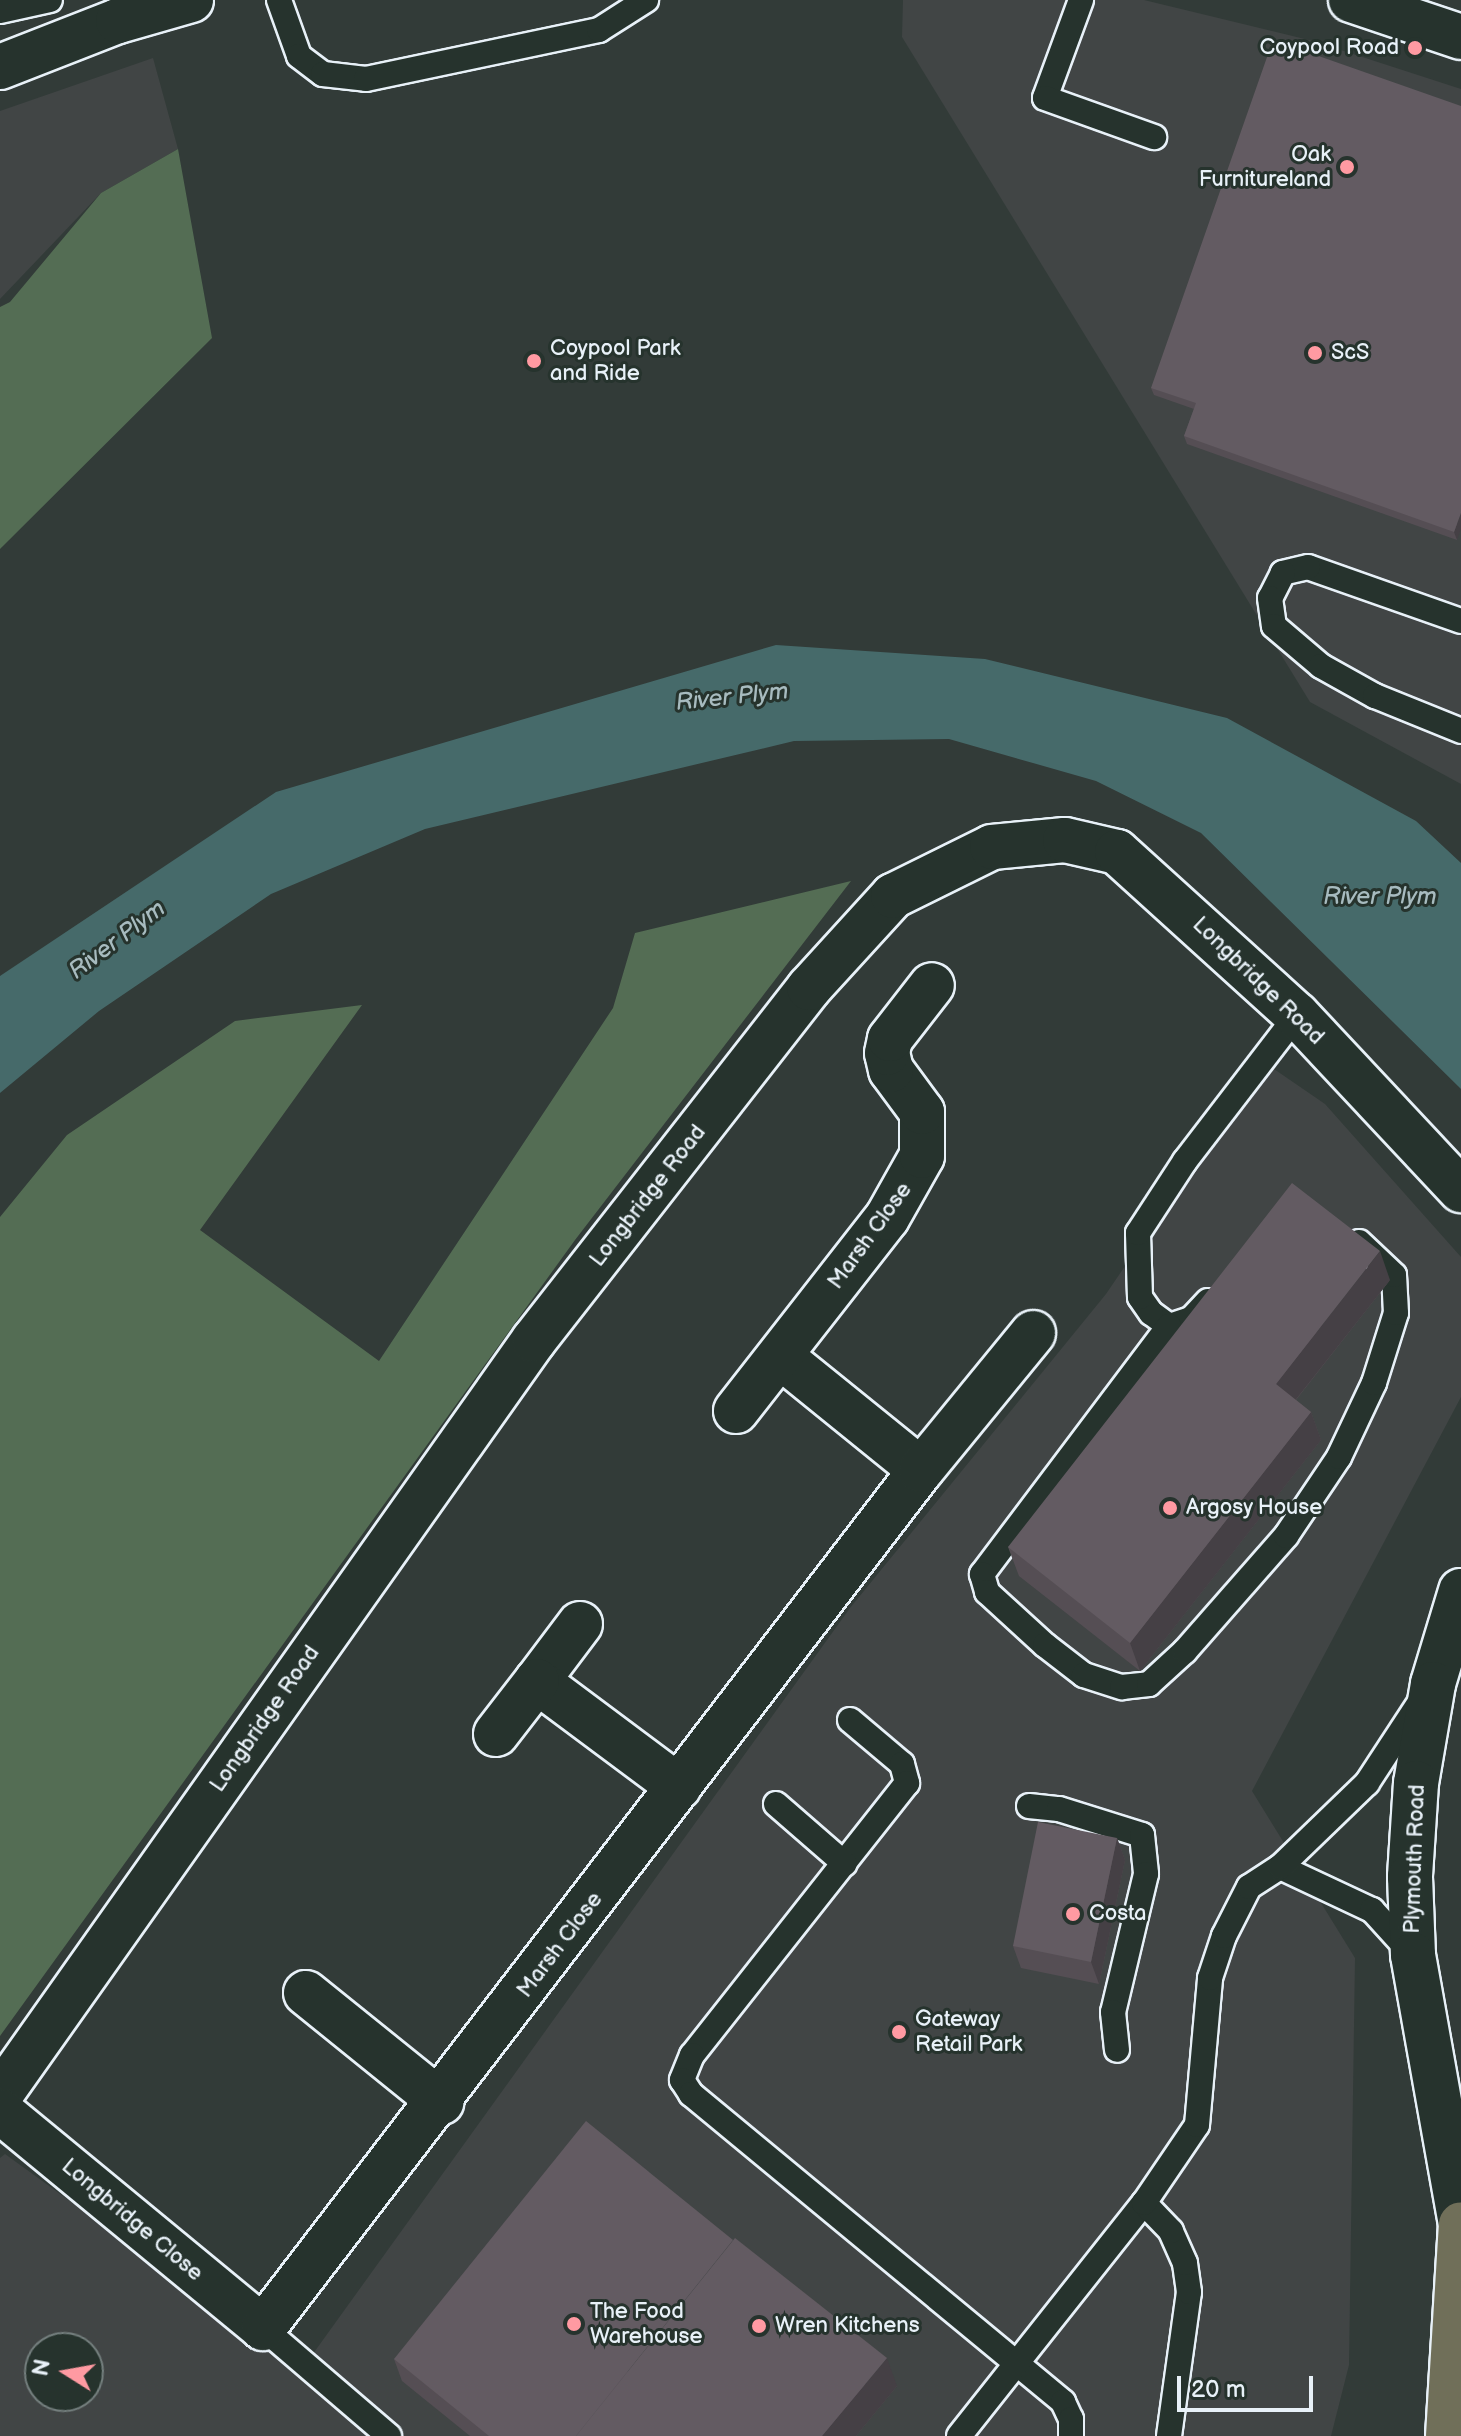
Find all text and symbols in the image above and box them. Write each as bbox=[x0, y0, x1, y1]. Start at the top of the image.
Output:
place label: Coypool Road bbox=[1259, 35, 1399, 61]
marker: Coypool Road bbox=[1406, 39, 1424, 57]
place label: Oak Furnitureland bbox=[1199, 141, 1331, 192]
marker: Oak Furnitureland bbox=[1338, 158, 1356, 176]
place label: Coypool Park and Ride bbox=[550, 335, 681, 386]
place label: ScS bbox=[1331, 340, 1369, 366]
marker: ScS bbox=[1306, 344, 1324, 362]
marker: Coypool Park and Ride bbox=[525, 352, 543, 370]
water label: River Plym bbox=[674, 677, 790, 717]
water label: River Plym bbox=[1323, 883, 1437, 911]
water label: River Plym bbox=[63, 894, 171, 986]
street label: Longbridge Road bbox=[1187, 912, 1329, 1050]
street label: Longbridge Road bbox=[584, 1120, 712, 1272]
street label: Marsh Close bbox=[823, 1178, 917, 1294]
place label: Argosy House bbox=[1186, 1495, 1324, 1521]
marker: Argosy House bbox=[1161, 1499, 1179, 1517]
street label: Longbridge Road bbox=[205, 1641, 325, 1797]
street label: Plymouth Road bbox=[1399, 1784, 1431, 1934]
street label: Marsh Close bbox=[512, 1887, 608, 2003]
place label: Costa bbox=[1089, 1901, 1147, 1927]
marker: Costa bbox=[1064, 1905, 1082, 1923]
place label: Gateway Retail Park bbox=[915, 2006, 1022, 2058]
marker: Gateway Retail Park bbox=[890, 2023, 908, 2041]
street label: Longbridge Close bbox=[56, 2153, 208, 2287]
place label: The Food Warehouse bbox=[590, 2298, 702, 2350]
place label: Wren Kitchens bbox=[775, 2313, 920, 2339]
marker: The Food Warehouse bbox=[565, 2315, 583, 2333]
marker: Wren Kitchens bbox=[750, 2317, 768, 2335]
north arrow bbox=[24, 2332, 104, 2412]
text: N bbox=[27, 2357, 57, 2378]
scale bar bbox=[1181, 2360, 1317, 2410]
text: 20 m bbox=[1191, 2375, 1246, 2404]

